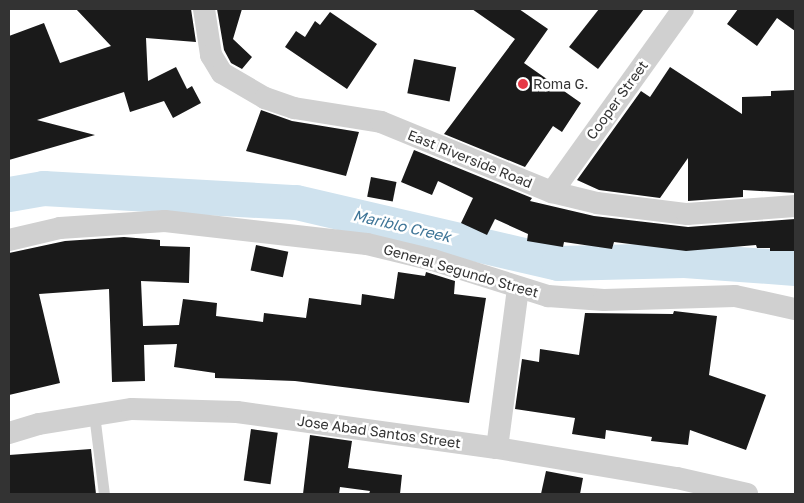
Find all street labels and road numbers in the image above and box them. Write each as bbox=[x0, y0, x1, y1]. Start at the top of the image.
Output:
street label: Cooper Street bbox=[583, 57, 651, 143]
street label: East Riverside Road bbox=[405, 126, 535, 192]
street label: General Segundo Street bbox=[381, 241, 541, 301]
street label: Jose Abad Santos Street bbox=[296, 412, 462, 452]

